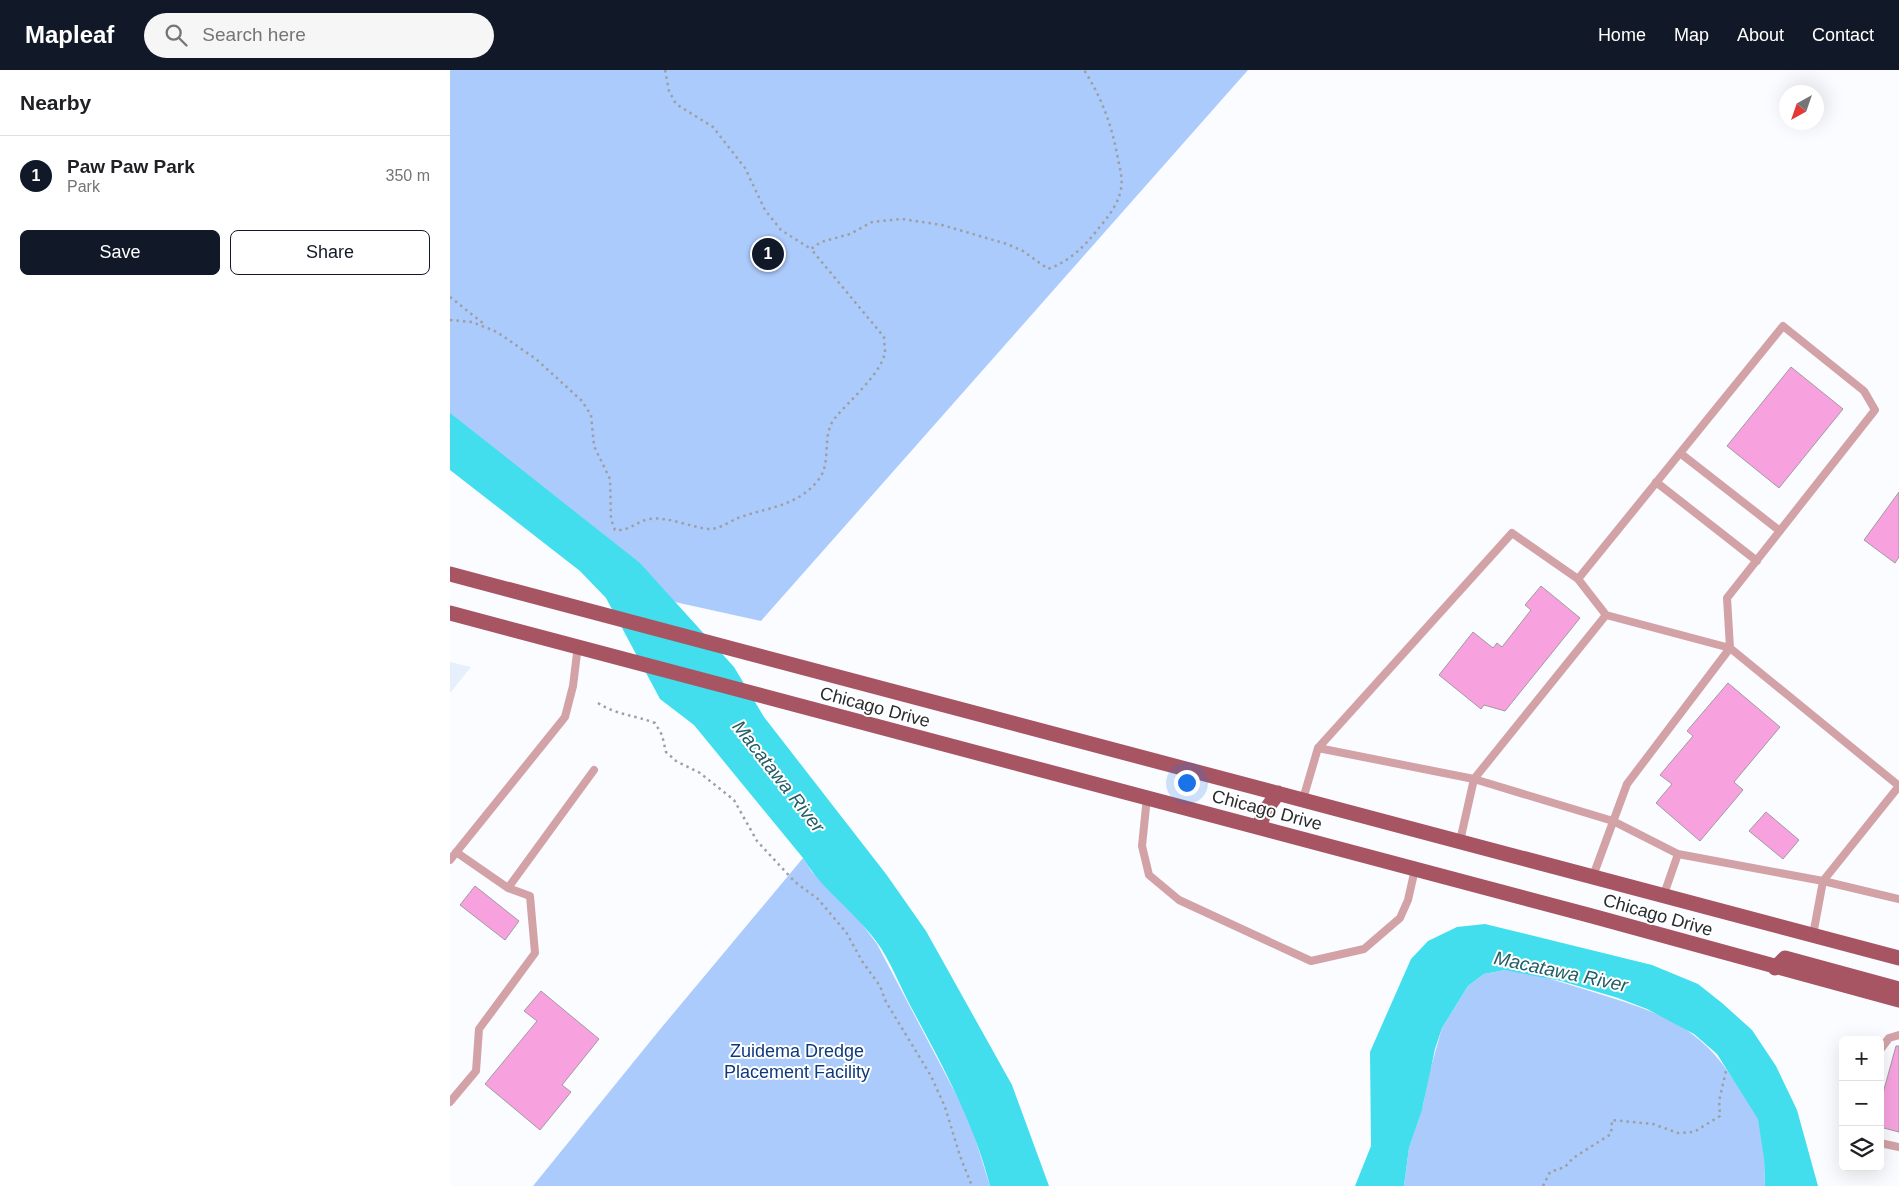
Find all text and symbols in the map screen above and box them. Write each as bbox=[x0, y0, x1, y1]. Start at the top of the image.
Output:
search box bbox=[144, 13, 494, 58]
text: Mapleaf bbox=[25, 21, 114, 48]
icon: search bbox=[162, 21, 190, 49]
text: Search here bbox=[202, 24, 306, 45]
text: Home bbox=[1598, 25, 1646, 45]
text: Map bbox=[1674, 25, 1709, 45]
text: About bbox=[1737, 25, 1784, 45]
text: Contact bbox=[1812, 25, 1874, 45]
north arrow bbox=[1779, 85, 1824, 130]
text: Nearby bbox=[20, 91, 91, 114]
text: Paw Paw Park bbox=[67, 156, 195, 177]
text: 1 bbox=[32, 167, 40, 184]
text: 350 m bbox=[386, 167, 430, 184]
text: Park bbox=[67, 178, 100, 195]
button: Save bbox=[20, 230, 220, 275]
button: Share bbox=[230, 230, 430, 275]
pin: 1 bbox=[752, 235, 784, 273]
street label: Chicago Drive bbox=[818, 683, 932, 731]
water label: Macatawa River bbox=[728, 716, 829, 837]
your location bbox=[1174, 770, 1200, 796]
street label: Chicago Drive bbox=[1210, 786, 1324, 834]
street label: Chicago Drive bbox=[1601, 890, 1715, 940]
water label: Macatawa River bbox=[1492, 947, 1630, 996]
map controls bbox=[1839, 1036, 1884, 1171]
button: + bbox=[1839, 1036, 1884, 1081]
park label: Zuidema Dredge Placement Facility bbox=[724, 1041, 870, 1082]
button: − bbox=[1839, 1081, 1884, 1126]
button: layers bbox=[1839, 1126, 1884, 1171]

